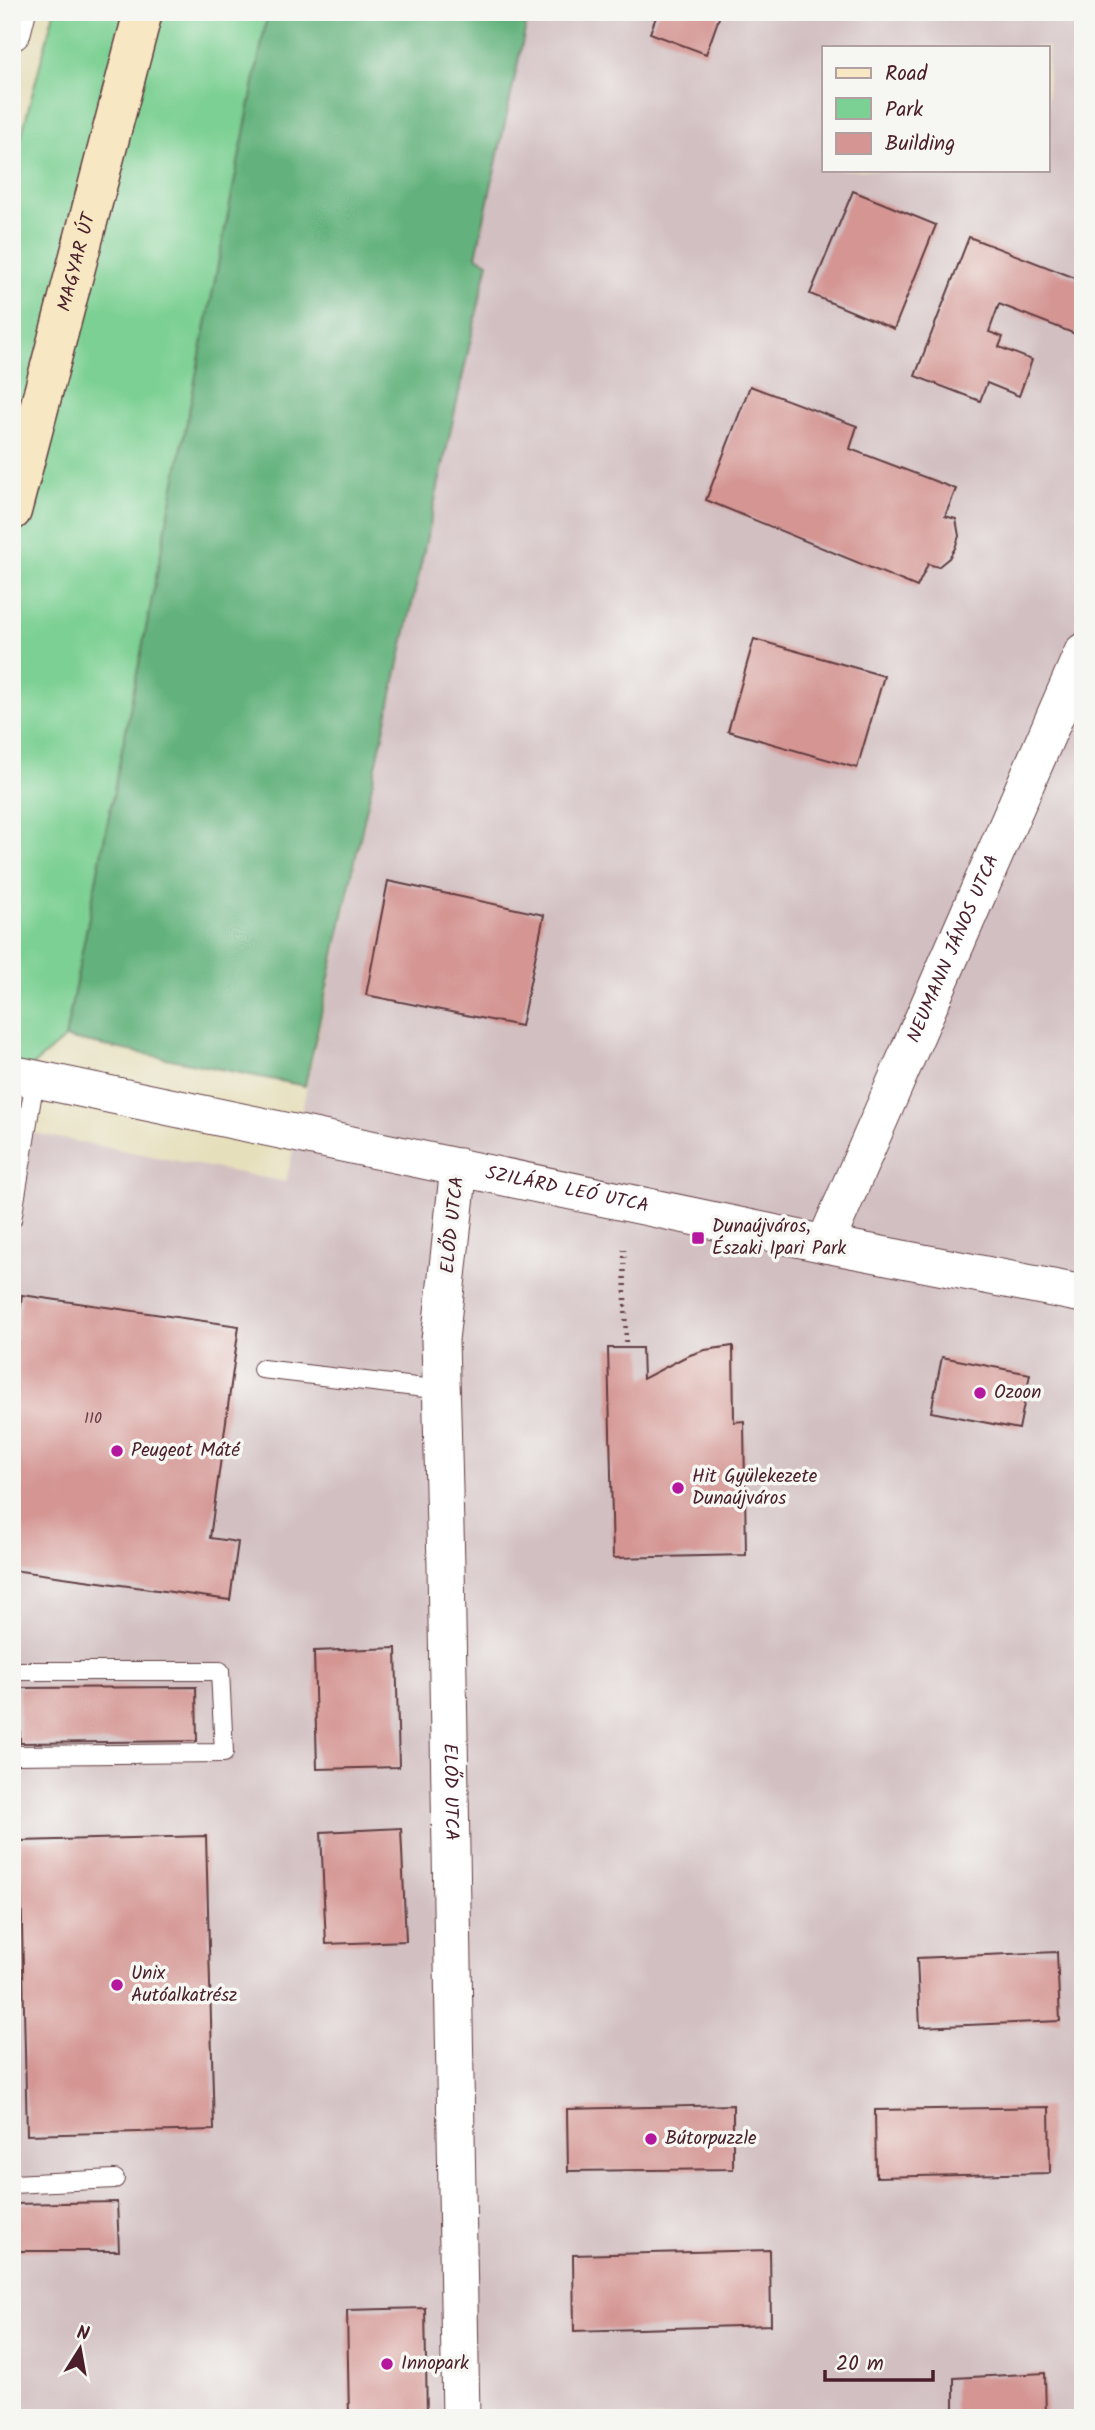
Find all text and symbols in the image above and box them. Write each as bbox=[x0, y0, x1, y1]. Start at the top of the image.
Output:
legend bbox=[822, 46, 1050, 172]
text: Road bbox=[885, 58, 928, 91]
text: Park bbox=[885, 94, 923, 127]
text: Building bbox=[885, 128, 955, 161]
street label: MAGYAR ÚT bbox=[50, 208, 105, 315]
street label: NEUMANN JÁNOS UTCA bbox=[899, 850, 1008, 1048]
street label: SZILÁRD LEÓ UTCA bbox=[483, 1158, 651, 1222]
street label: ELŐD UTCA bbox=[433, 1175, 473, 1275]
place label: Dunaújváros, Északi Ipari Park bbox=[712, 1212, 846, 1264]
marker: Dunaújváros, Északi Ipari Park bbox=[690, 1230, 706, 1246]
place label: Ozoon bbox=[994, 1378, 1041, 1408]
marker: Ozoon bbox=[972, 1385, 988, 1401]
house number: 110 bbox=[84, 1406, 102, 1431]
place label: Peugeot Máté bbox=[131, 1436, 240, 1466]
marker: Peugeot Máté bbox=[109, 1443, 125, 1459]
place label: Hit Gyülekezete Dunaújváros bbox=[692, 1462, 818, 1514]
marker: Hit Gyülekezete Dunaújváros bbox=[670, 1480, 686, 1496]
street label: ELŐD UTCA bbox=[434, 1743, 466, 1841]
place label: Unix Autóalkatrész bbox=[131, 1959, 237, 2011]
marker: Unix Autóalkatrész bbox=[109, 1977, 125, 1993]
place label: Bútorpuzzle bbox=[665, 2124, 757, 2154]
marker: Bútorpuzzle bbox=[643, 2131, 659, 2147]
north arrow bbox=[46, 2314, 116, 2384]
text: N bbox=[74, 2318, 92, 2350]
scale bar bbox=[825, 2339, 934, 2383]
text: 20 m bbox=[836, 2348, 884, 2381]
place label: Innopark bbox=[401, 2349, 469, 2379]
marker: Innopark bbox=[379, 2356, 395, 2372]

